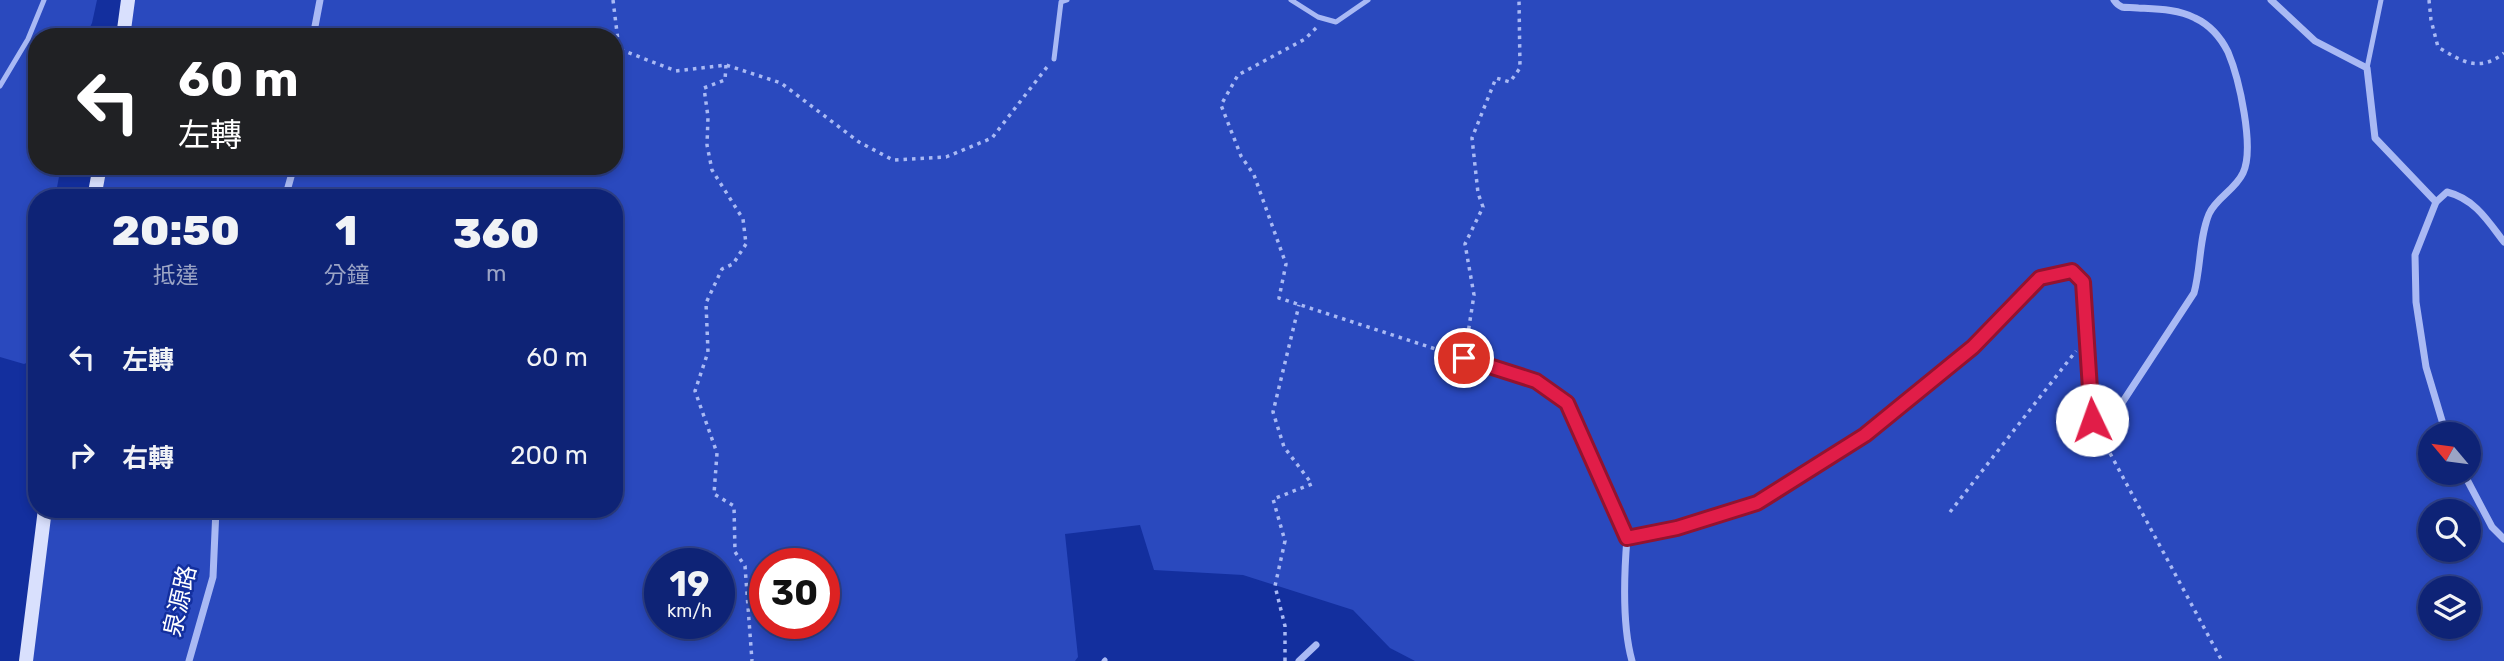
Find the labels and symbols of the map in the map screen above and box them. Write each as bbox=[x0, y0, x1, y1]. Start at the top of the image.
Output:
pin bbox=[1434, 328, 1494, 388]
position arrow bbox=[2055, 383, 2129, 457]
north arrow bbox=[2418, 422, 2482, 485]
speed limit sign: 30 bbox=[749, 548, 840, 639]
street label: 泉源路 bbox=[158, 563, 202, 639]

